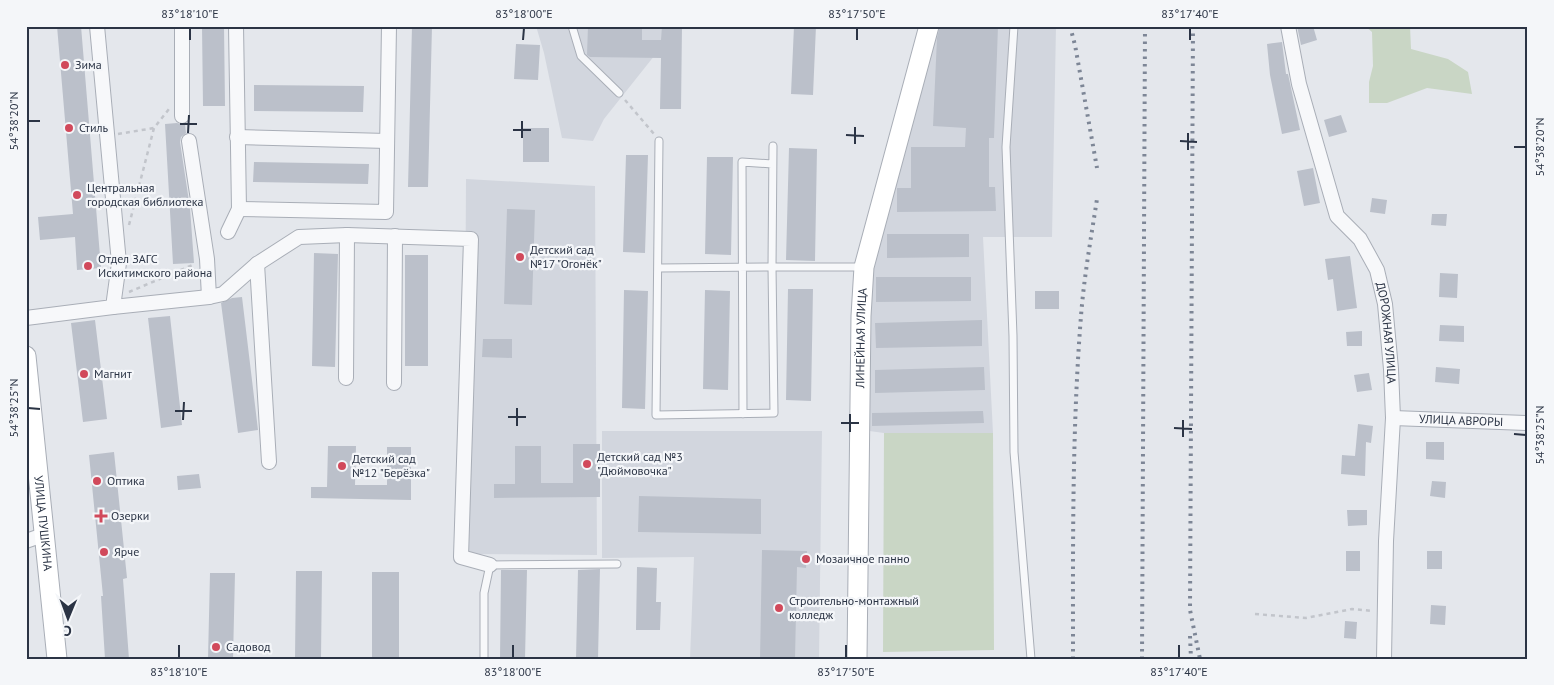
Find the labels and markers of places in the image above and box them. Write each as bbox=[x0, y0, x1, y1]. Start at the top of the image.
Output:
place label: Зима bbox=[75, 57, 102, 72]
marker: Зима bbox=[59, 59, 71, 71]
place label: Стиль bbox=[79, 120, 108, 135]
marker: Стиль bbox=[63, 122, 75, 134]
place label: Центральная городская библиотека bbox=[87, 180, 204, 209]
marker: Центральная городская библиотека bbox=[71, 189, 83, 201]
place label: Детский сад №17 "Огонёк" bbox=[530, 242, 602, 271]
place label: Отдел ЗАГС Искитимского района bbox=[98, 251, 212, 280]
marker: Детский сад №17 "Огонёк" bbox=[514, 251, 526, 263]
marker: Отдел ЗАГС Искитимского района bbox=[82, 260, 94, 272]
place label: Магнит bbox=[94, 366, 132, 381]
marker: Магнит bbox=[78, 368, 90, 380]
place label: Детский сад №3 "Дюймовочка" bbox=[597, 449, 683, 478]
place label: Детский сад №12 "Берёзка" bbox=[352, 451, 430, 480]
marker: Детский сад №3 "Дюймовочка" bbox=[581, 458, 593, 470]
marker: Детский сад №12 "Берёзка" bbox=[336, 460, 348, 472]
place label: Оптика bbox=[107, 473, 145, 488]
marker: Оптика bbox=[91, 475, 103, 487]
place label: Озерки bbox=[111, 508, 149, 523]
marker: Озерки bbox=[95, 510, 107, 522]
place label: Ярче bbox=[114, 544, 139, 559]
marker: Ярче bbox=[98, 546, 110, 558]
place label: Мозаичное панно bbox=[816, 551, 910, 566]
marker: Мозаичное панно bbox=[800, 553, 812, 565]
place label: Строительно-монтажный колледж bbox=[789, 593, 919, 622]
marker: Строительно-монтажный колледж bbox=[773, 602, 785, 614]
place label: Садовод bbox=[226, 639, 271, 654]
marker: Садовод bbox=[210, 641, 222, 653]

